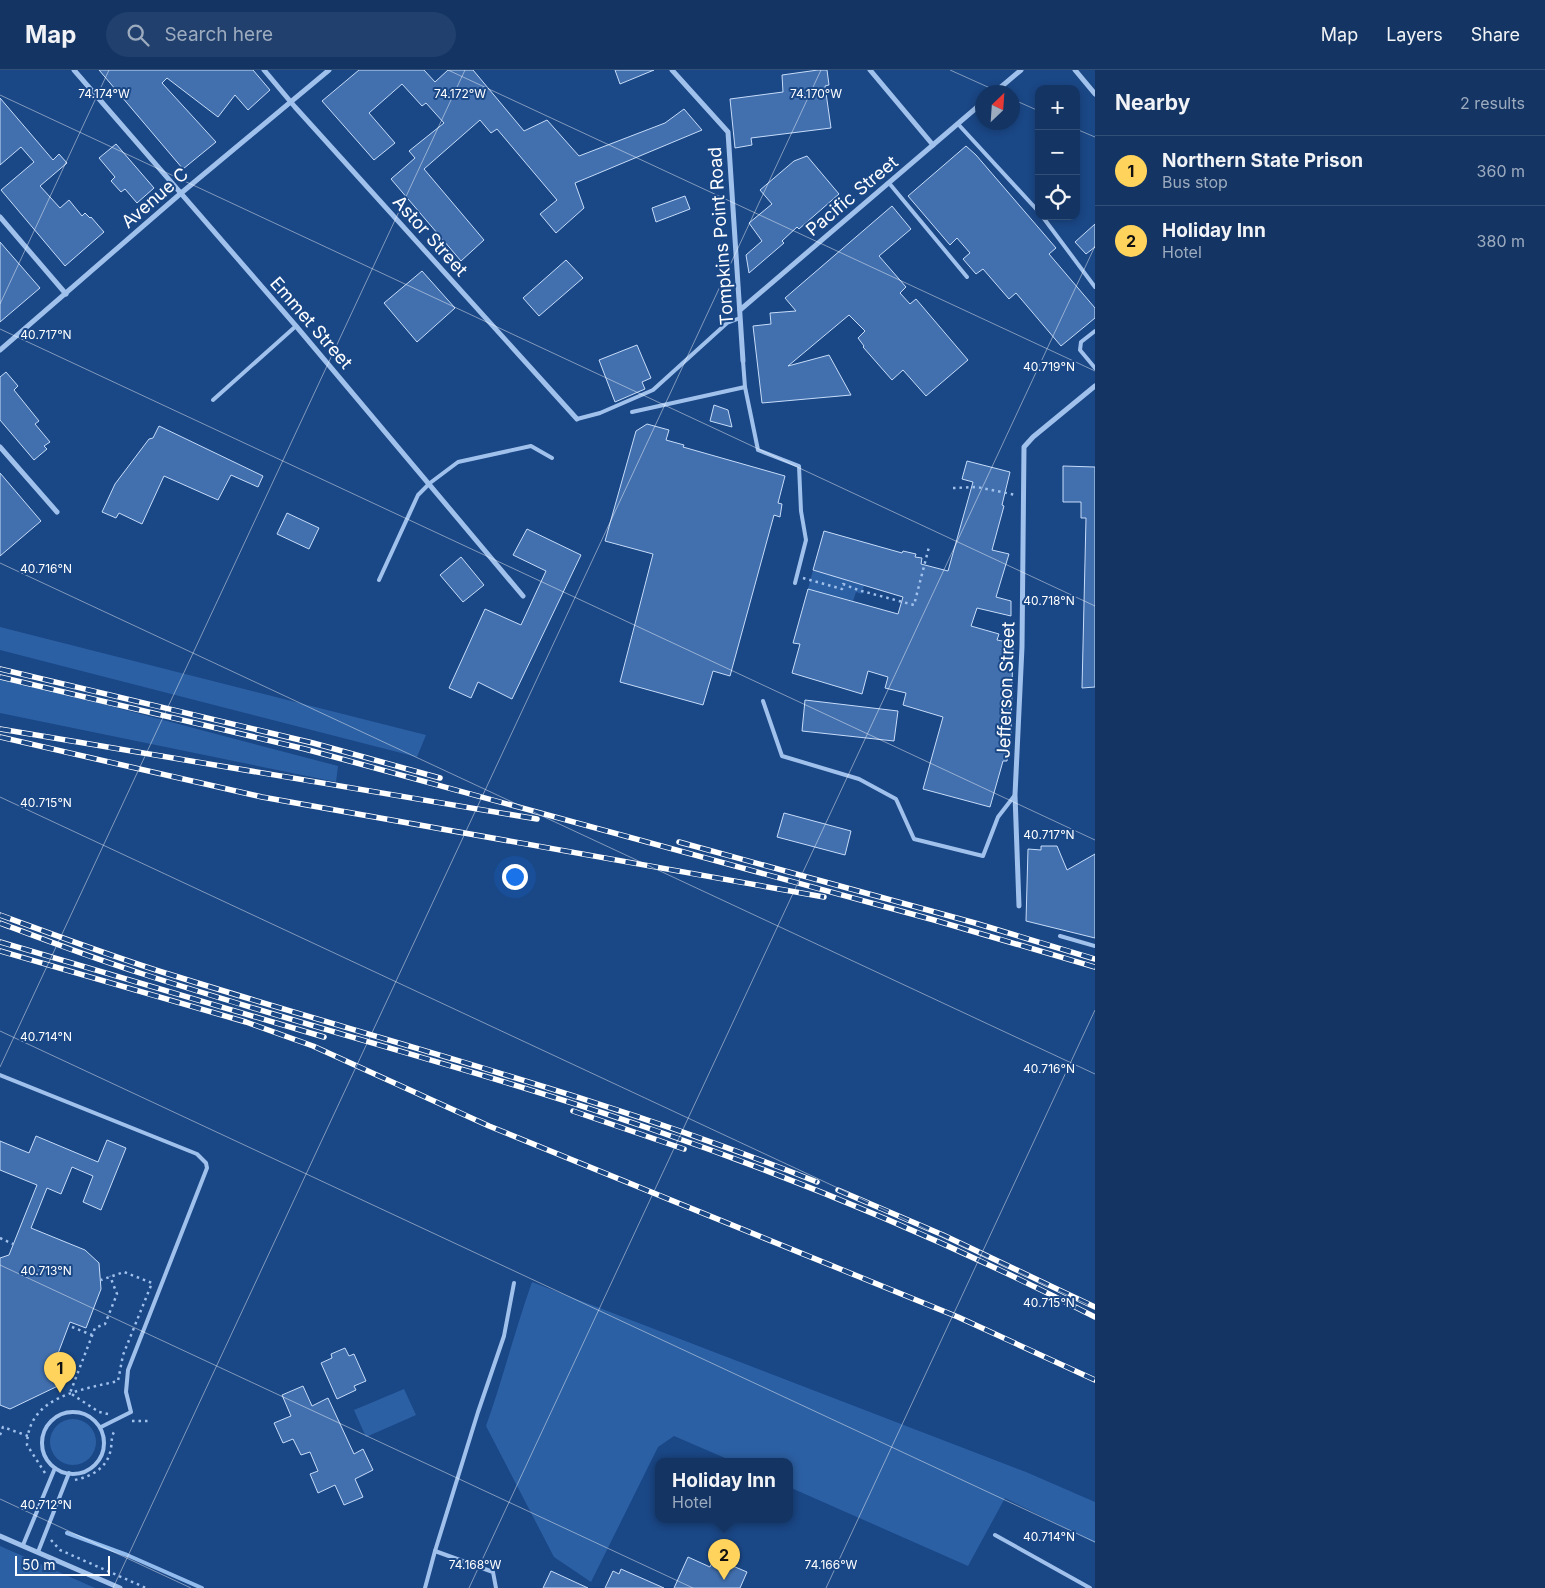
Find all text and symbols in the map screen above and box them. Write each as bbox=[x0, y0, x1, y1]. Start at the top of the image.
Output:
search box bbox=[106, 12, 456, 57]
text: Map bbox=[25, 20, 76, 49]
icon: search bbox=[124, 21, 152, 49]
text: Search here bbox=[164, 23, 273, 46]
text: Map bbox=[1321, 24, 1358, 45]
text: Layers bbox=[1386, 24, 1443, 45]
text: Share bbox=[1471, 24, 1520, 45]
north arrow bbox=[975, 85, 1020, 130]
map controls bbox=[1035, 85, 1080, 220]
button: + bbox=[1035, 85, 1080, 130]
text: 74.174°W bbox=[78, 86, 130, 101]
text: 74.172°W bbox=[434, 86, 486, 101]
text: 74.170°W bbox=[790, 86, 842, 101]
text: Nearby bbox=[1115, 90, 1190, 115]
text: 2 results bbox=[1460, 93, 1525, 113]
button: − bbox=[1035, 130, 1080, 175]
street label: Tompkins Point Road bbox=[704, 146, 737, 326]
text: Northern State Prison bbox=[1162, 149, 1363, 172]
street label: Pacific Street bbox=[801, 151, 902, 240]
text: 1 bbox=[1128, 161, 1134, 181]
text: 360 m bbox=[1477, 161, 1525, 181]
street label: Avenue C bbox=[117, 163, 192, 232]
text: Bus stop bbox=[1162, 172, 1228, 192]
button: locate bbox=[1035, 175, 1080, 220]
street label: Astor Street bbox=[389, 191, 472, 280]
text: Holiday Inn bbox=[1162, 219, 1266, 242]
text: 2 bbox=[1126, 231, 1136, 251]
text: 380 m bbox=[1477, 231, 1525, 251]
text: Hotel bbox=[1162, 242, 1202, 262]
street label: Emmet Street bbox=[266, 273, 357, 373]
text: 40.717°N bbox=[20, 327, 72, 342]
text: 40.719°N bbox=[1023, 359, 1075, 374]
text: 40.716°N bbox=[20, 561, 72, 576]
text: 40.718°N bbox=[1023, 593, 1075, 608]
street label: Jefferson Street bbox=[993, 621, 1018, 759]
text: 40.715°N bbox=[20, 795, 72, 810]
text: 40.717°N bbox=[1023, 827, 1075, 842]
your location bbox=[502, 864, 528, 890]
text: 40.714°N bbox=[20, 1029, 72, 1044]
text: 40.716°N bbox=[1023, 1061, 1075, 1076]
text: 40.713°N bbox=[20, 1263, 72, 1278]
text: 40.715°N bbox=[1023, 1295, 1075, 1310]
pin: 1 bbox=[44, 1352, 76, 1393]
popup bbox=[655, 1458, 793, 1523]
text: Holiday Inn bbox=[672, 1469, 776, 1492]
text: Hotel bbox=[672, 1492, 712, 1512]
text: 40.712°N bbox=[20, 1497, 72, 1512]
text: 40.714°N bbox=[1023, 1529, 1075, 1544]
pin: 2 bbox=[708, 1539, 740, 1580]
scale bar bbox=[15, 1553, 110, 1576]
text: 50 m bbox=[22, 1556, 56, 1573]
text: 74.168°W bbox=[449, 1557, 502, 1572]
text: 74.166°W bbox=[805, 1557, 858, 1572]

